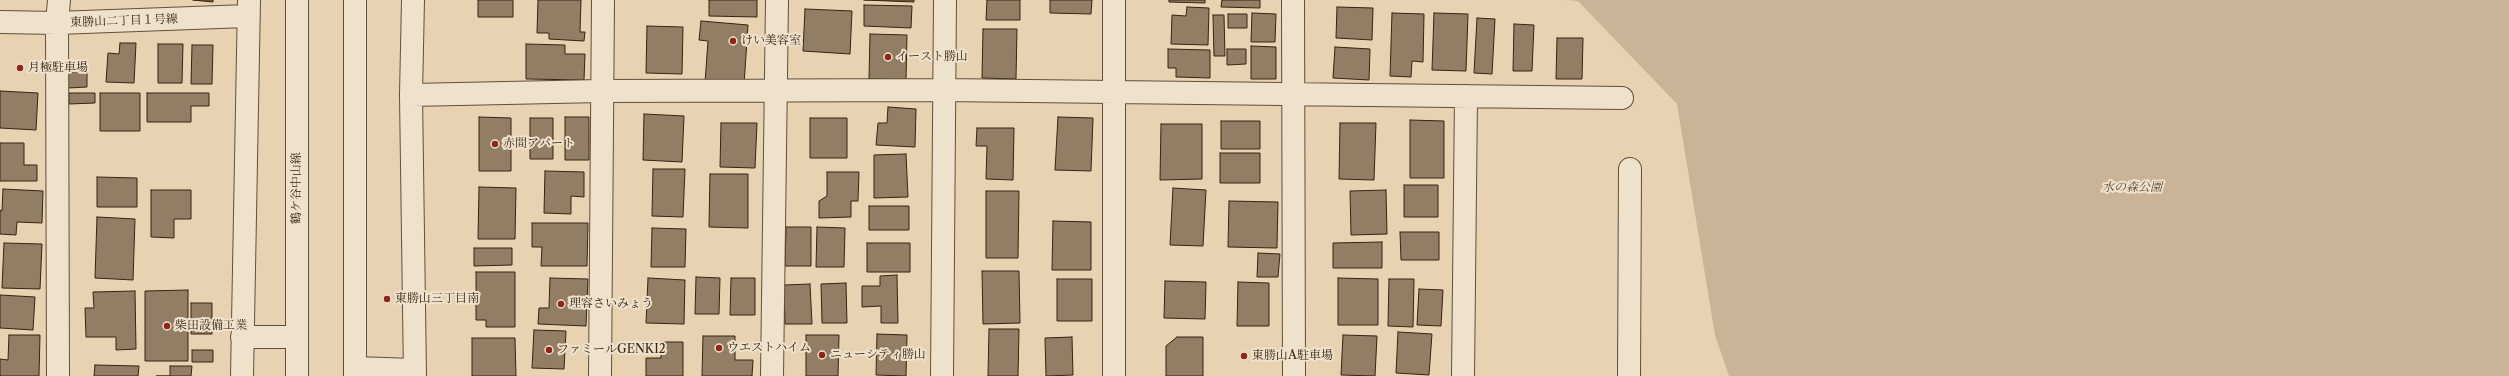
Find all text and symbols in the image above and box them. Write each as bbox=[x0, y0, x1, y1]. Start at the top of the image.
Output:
street label: 東勝山二丁目１号線 bbox=[70, 12, 178, 30]
place label: けい美容室 bbox=[741, 34, 801, 48]
marker: けい美容室 bbox=[728, 36, 738, 46]
place label: イースト勝山 bbox=[896, 50, 968, 64]
marker: イースト勝山 bbox=[883, 52, 893, 62]
place label: 月極駐車場 bbox=[28, 61, 88, 75]
marker: 月極駐車場 bbox=[15, 63, 25, 73]
place label: 赤間アパート bbox=[503, 137, 575, 151]
marker: 赤間アパート bbox=[490, 139, 500, 149]
street label: 鶴ケ谷中山線 bbox=[290, 152, 304, 224]
park label: 水の森公園 bbox=[2102, 181, 2162, 195]
place label: 東勝山三丁目南 bbox=[395, 292, 479, 306]
marker: 東勝山三丁目南 bbox=[382, 294, 392, 304]
place label: 理容さいみょう bbox=[569, 297, 653, 311]
marker: 理容さいみょう bbox=[556, 299, 566, 309]
place label: 柴田設備工業 bbox=[175, 319, 247, 333]
marker: 柴田設備工業 bbox=[162, 321, 172, 331]
place label: ウエストハイム bbox=[727, 341, 811, 355]
place label: ファミールGENKI2 bbox=[557, 343, 666, 357]
marker: ウエストハイム bbox=[714, 343, 724, 353]
marker: ファミールGENKI2 bbox=[544, 345, 554, 355]
place label: ニューシティ勝山 bbox=[830, 348, 926, 362]
place label: 東勝山A駐車場 bbox=[1252, 349, 1333, 363]
marker: ニューシティ勝山 bbox=[817, 350, 827, 360]
marker: 東勝山A駐車場 bbox=[1239, 351, 1249, 361]

